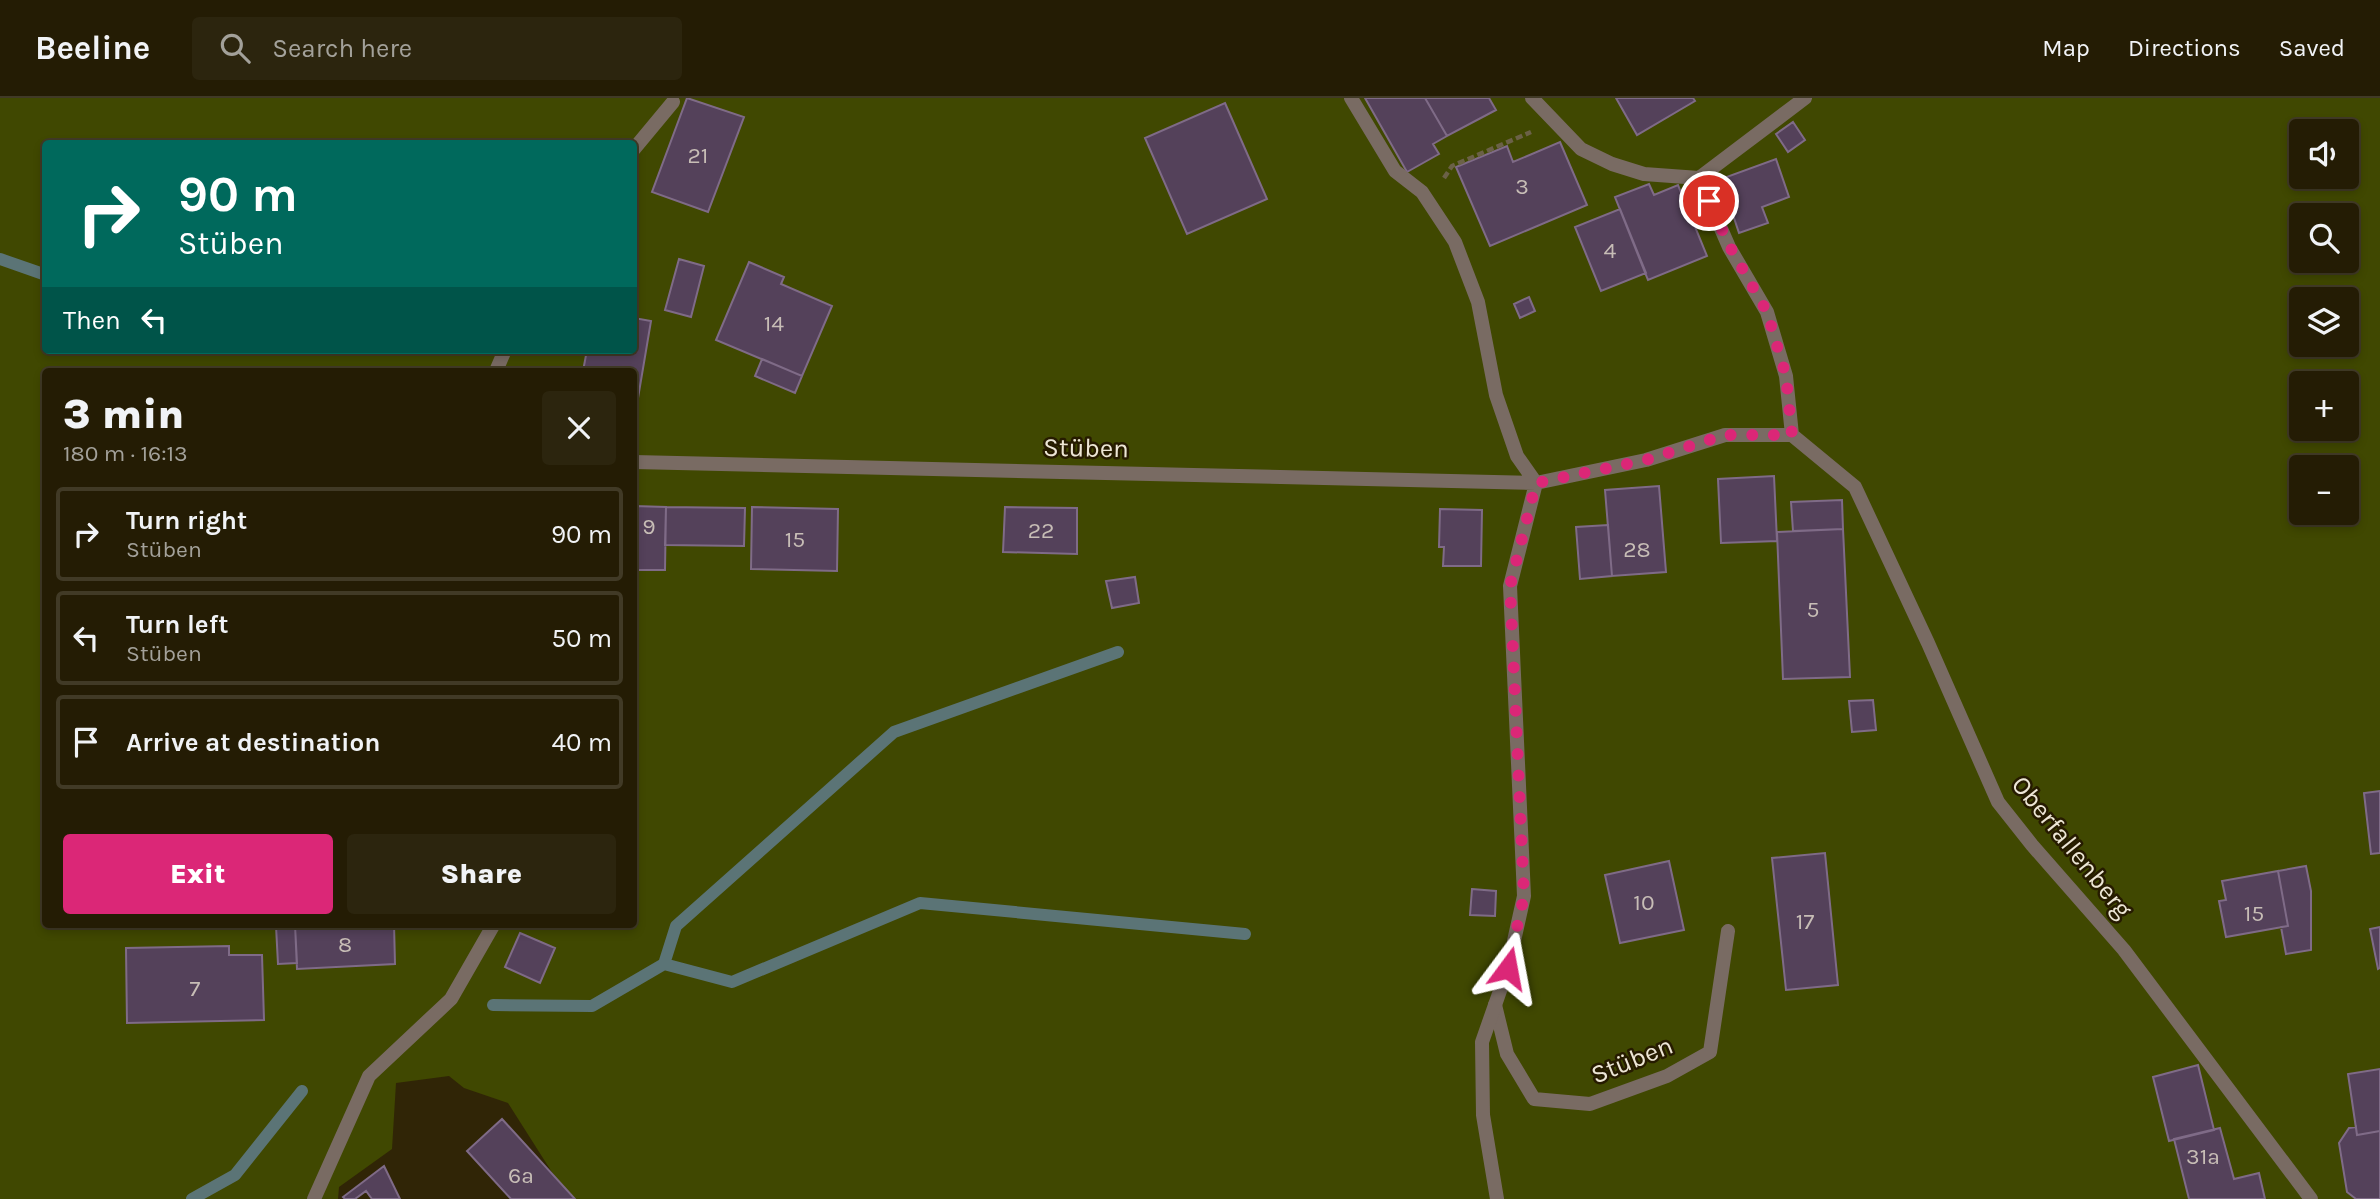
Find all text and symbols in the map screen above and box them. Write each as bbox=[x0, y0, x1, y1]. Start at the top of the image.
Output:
search box bbox=[192, 17, 682, 80]
text: Beeline bbox=[35, 29, 150, 67]
icon: search bbox=[216, 29, 254, 67]
text: Search here bbox=[272, 33, 412, 64]
text: Map bbox=[2042, 34, 2090, 62]
text: Directions bbox=[2128, 34, 2241, 62]
text: Saved bbox=[2279, 34, 2345, 62]
map controls bbox=[2289, 119, 2359, 525]
button: sound bbox=[2289, 119, 2359, 189]
house number: 21 bbox=[688, 142, 708, 169]
text: 90 m bbox=[178, 166, 298, 223]
icon: right bbox=[63, 168, 154, 259]
pin bbox=[1679, 171, 1739, 231]
house number: 3 bbox=[1515, 173, 1529, 200]
icon: arrive bbox=[1690, 182, 1728, 220]
button: search bbox=[2289, 203, 2359, 273]
text: Stüben bbox=[178, 225, 283, 262]
house number: 4 bbox=[1604, 237, 1617, 264]
button: layers bbox=[2289, 287, 2359, 357]
icon: left bbox=[135, 301, 173, 339]
text: Then bbox=[63, 305, 121, 336]
house number: 14 bbox=[764, 310, 784, 337]
button: + bbox=[2289, 371, 2359, 441]
text: 3 min bbox=[63, 389, 184, 439]
button: close bbox=[542, 391, 616, 465]
street label: Stüben bbox=[1043, 432, 1129, 464]
text: 180 m · 16:13 bbox=[63, 440, 188, 467]
button: − bbox=[2289, 455, 2359, 525]
text: Turn right bbox=[126, 505, 247, 536]
house number: 9 bbox=[642, 513, 656, 540]
icon: right bbox=[67, 515, 105, 553]
house number: 22 bbox=[1028, 517, 1054, 544]
text: 90 m bbox=[551, 519, 612, 550]
house number: 15 bbox=[785, 526, 805, 553]
text: Stüben bbox=[126, 536, 202, 563]
house number: 28 bbox=[1623, 536, 1651, 563]
house number: 5 bbox=[1807, 596, 1819, 623]
text: Turn left bbox=[126, 609, 228, 640]
icon: left bbox=[67, 619, 105, 657]
text: 50 m bbox=[551, 623, 612, 654]
text: Stüben bbox=[126, 640, 202, 667]
icon: arrive bbox=[67, 723, 105, 761]
text: Arrive at destination bbox=[126, 727, 380, 758]
text: 40 m bbox=[552, 727, 612, 758]
street label: Oberfallenberg bbox=[2005, 770, 2139, 925]
button: Exit bbox=[63, 834, 333, 914]
button: Share bbox=[347, 834, 616, 914]
house number: 10 bbox=[1633, 889, 1655, 916]
house number: 15 bbox=[2244, 900, 2264, 927]
house number: 17 bbox=[1796, 908, 1814, 935]
house number: 8 bbox=[338, 931, 352, 958]
position arrow bbox=[1471, 931, 1545, 1005]
house number: 7 bbox=[190, 975, 201, 1002]
street label: Stüben bbox=[1586, 1030, 1678, 1090]
house number: 31a bbox=[2186, 1143, 2220, 1170]
house number: 6a bbox=[508, 1162, 534, 1189]

